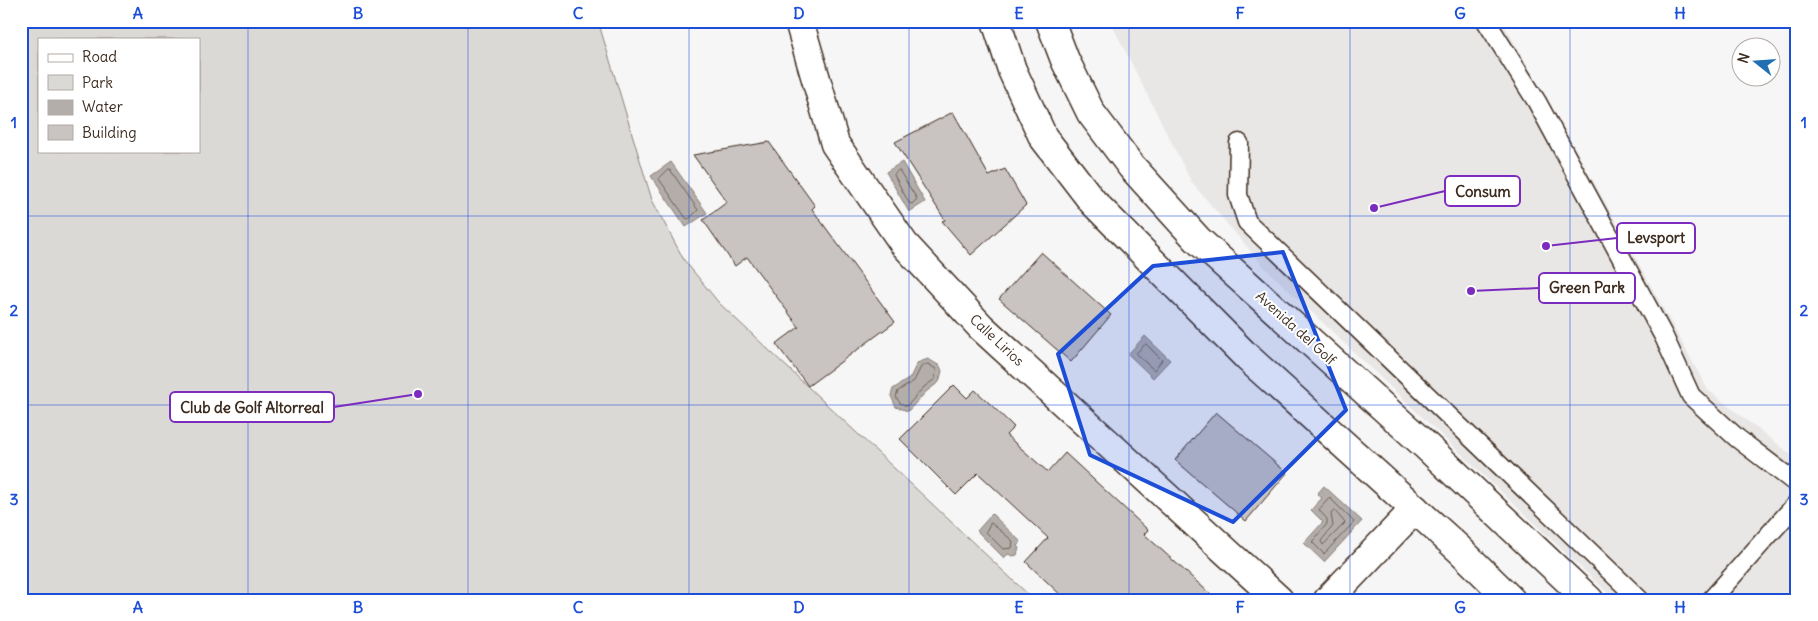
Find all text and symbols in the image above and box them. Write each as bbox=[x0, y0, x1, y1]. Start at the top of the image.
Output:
text: A bbox=[133, 3, 143, 23]
text: B bbox=[353, 3, 364, 23]
text: C bbox=[573, 3, 584, 23]
text: D bbox=[793, 3, 805, 23]
text: E bbox=[1014, 3, 1024, 23]
text: F bbox=[1235, 3, 1245, 23]
text: G bbox=[1454, 3, 1466, 23]
text: H bbox=[1674, 3, 1686, 23]
legend bbox=[38, 38, 200, 152]
north arrow bbox=[1730, 38, 1780, 88]
text: Road bbox=[82, 47, 117, 66]
text: N bbox=[1734, 51, 1754, 65]
text: Park bbox=[82, 73, 113, 92]
text: Water bbox=[82, 97, 123, 116]
text: 1 bbox=[11, 112, 17, 132]
text: 1 bbox=[1801, 112, 1807, 132]
text: Building bbox=[82, 123, 137, 142]
callout: Consum bbox=[1445, 176, 1520, 206]
text: Consum bbox=[1455, 182, 1511, 201]
callout: Levsport bbox=[1617, 223, 1695, 253]
text: Levsport bbox=[1627, 228, 1686, 248]
callout: Green Park bbox=[1539, 273, 1635, 303]
text: Green Park bbox=[1549, 278, 1625, 297]
street label: Avenida del Golf bbox=[1252, 287, 1340, 369]
text: 2 bbox=[10, 300, 19, 320]
text: 2 bbox=[1800, 300, 1809, 320]
street label: Calle Lirios bbox=[966, 310, 1028, 370]
callout: Club de Golf Altorreal bbox=[170, 392, 334, 422]
text: Club de Golf Altorreal bbox=[180, 398, 324, 417]
text: 3 bbox=[9, 489, 19, 509]
text: 3 bbox=[1799, 489, 1809, 509]
text: A bbox=[133, 597, 143, 617]
text: B bbox=[353, 597, 364, 617]
text: C bbox=[573, 597, 584, 617]
text: D bbox=[793, 597, 805, 617]
text: E bbox=[1014, 597, 1024, 617]
text: F bbox=[1235, 597, 1245, 617]
text: G bbox=[1454, 597, 1466, 617]
text: H bbox=[1674, 597, 1686, 617]

